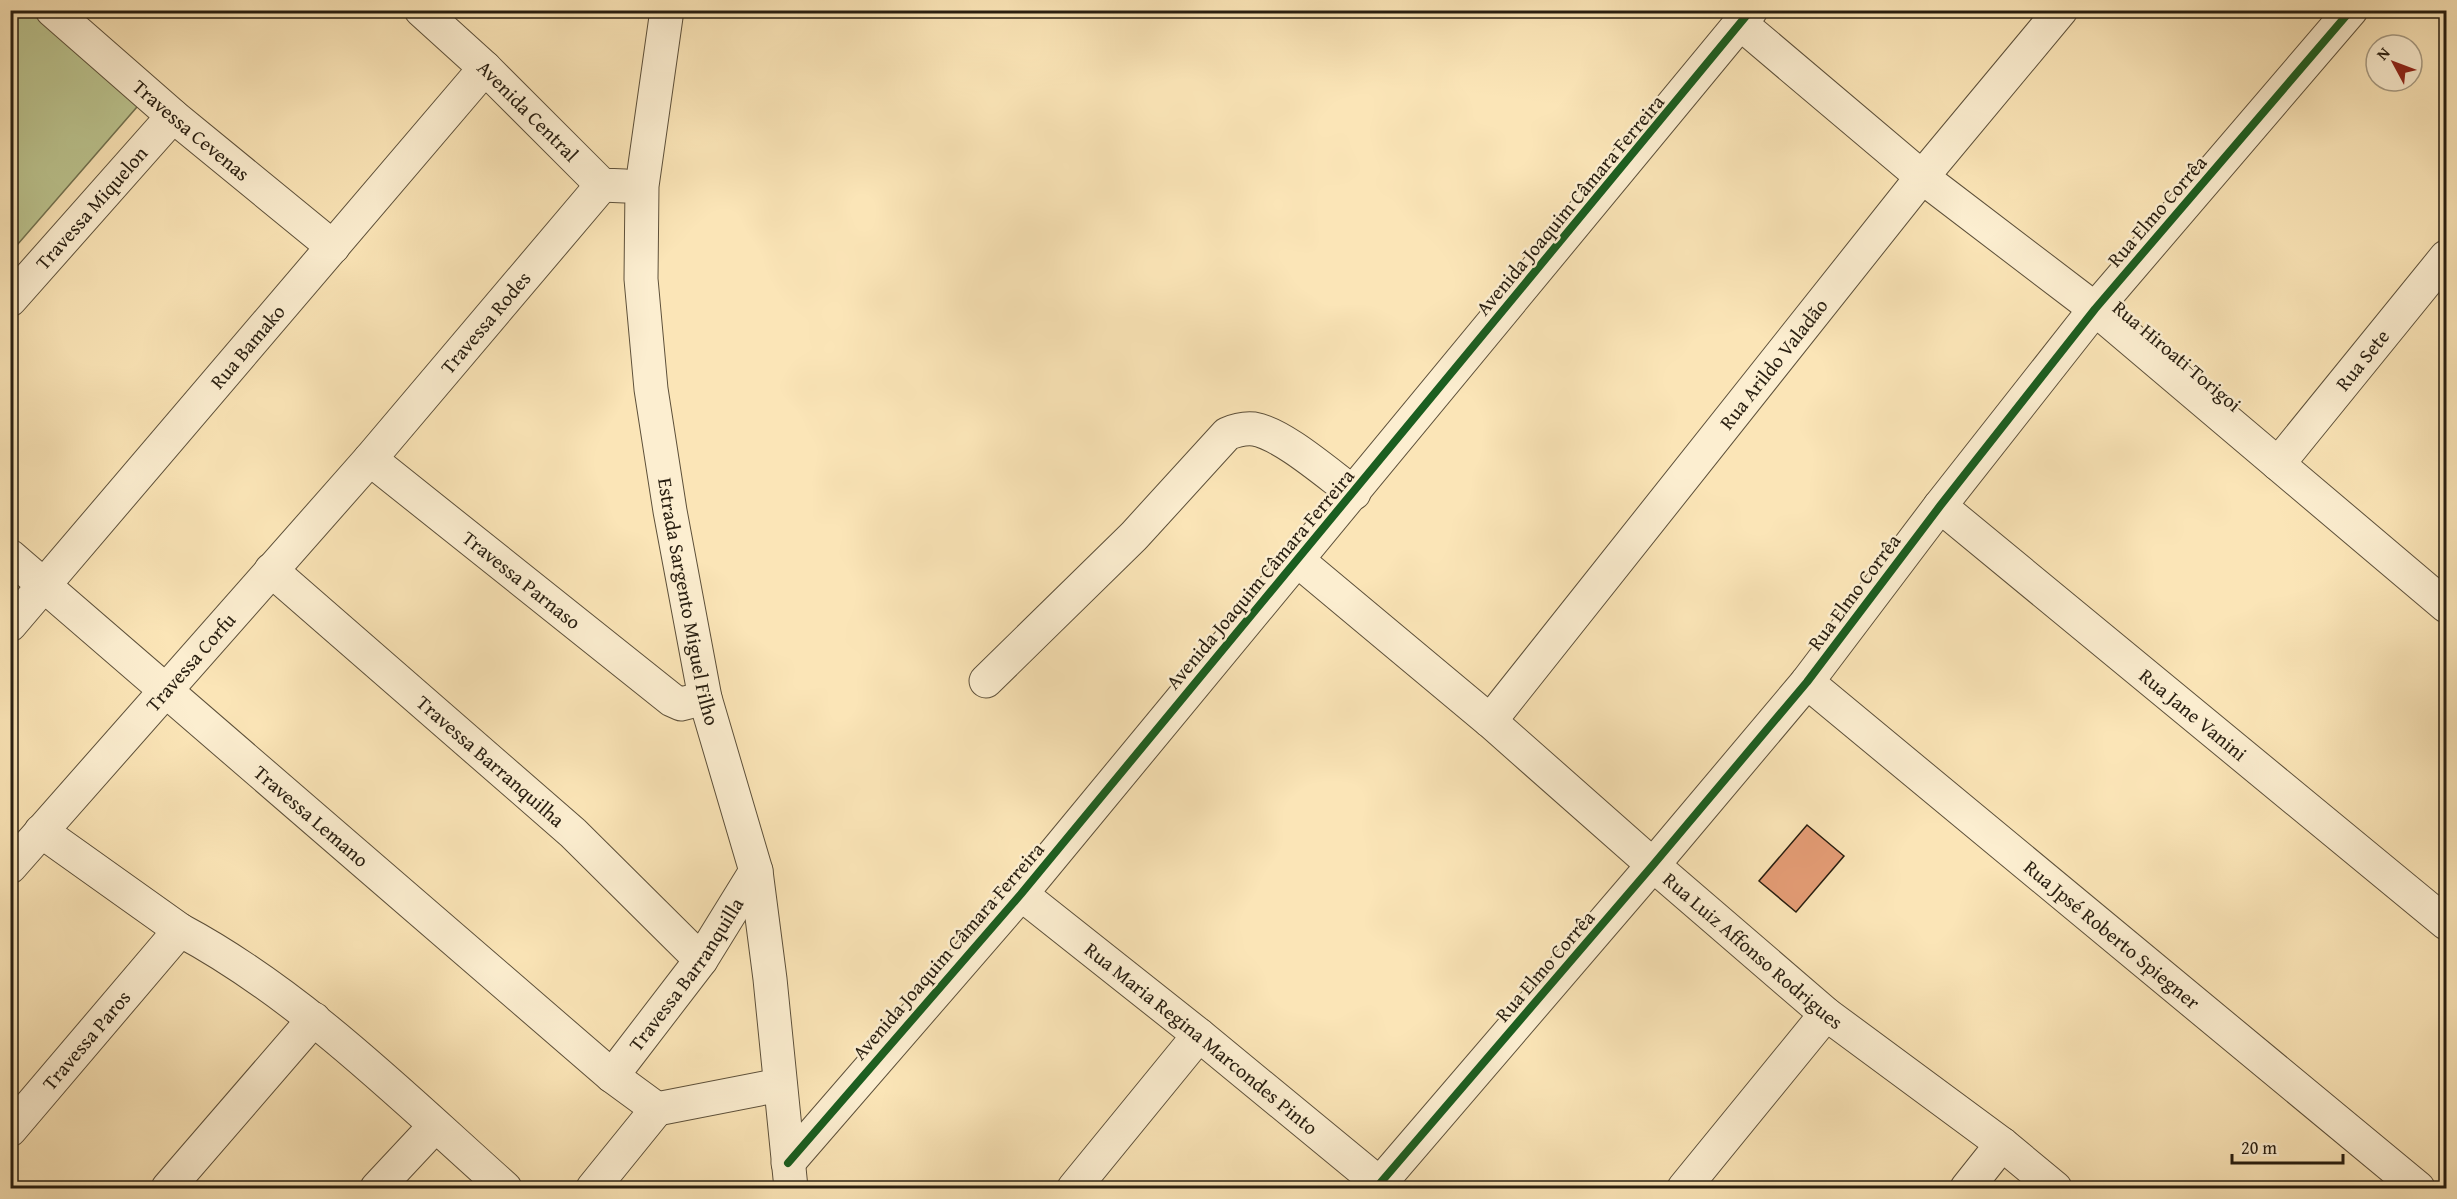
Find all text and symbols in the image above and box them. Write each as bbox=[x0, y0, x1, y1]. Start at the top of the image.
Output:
north arrow bbox=[2364, 33, 2424, 93]
text: N bbox=[2370, 41, 2395, 65]
street label: Avenida Central bbox=[471, 53, 586, 168]
street label: Travessa Cevenas bbox=[127, 72, 256, 187]
street label: Avenida Joaquim Câmara Ferreira bbox=[1468, 88, 1671, 321]
street label: Travessa Miquelon bbox=[28, 139, 154, 276]
street label: Rua Elmo Corrêa bbox=[2100, 148, 2214, 273]
street label: Travessa Rodes bbox=[433, 264, 537, 380]
street label: Rua Arildo Valadão bbox=[1712, 292, 1834, 435]
street label: Rua Hiroati Torigoi bbox=[2107, 293, 2248, 418]
street label: Rua Bamako bbox=[203, 298, 291, 395]
street label: Rua Sete bbox=[2328, 323, 2396, 397]
street label: Avenida Joaquim Câmara Ferreira bbox=[1158, 462, 1361, 695]
street label: Estrada Sargento Miguel Filho bbox=[651, 476, 727, 729]
street label: Travessa Parnaso bbox=[456, 523, 587, 636]
street label: Rua Elmo Corrêa bbox=[1800, 527, 1907, 656]
street label: Travessa Corfu bbox=[138, 606, 242, 718]
street label: Rua Jane Vanini bbox=[2133, 661, 2254, 768]
street label: Travessa Barranquilha bbox=[410, 688, 572, 834]
street label: Travessa Lemano bbox=[248, 758, 375, 874]
street label: Avenida Joaquim Câmara Ferreira bbox=[845, 835, 1051, 1066]
street label: Rua Jpsé Roberto Spiegner bbox=[2018, 853, 2207, 1016]
street label: Rua Luiz Affonso Rodrigues bbox=[1657, 865, 1849, 1036]
street label: Travessa Barranquilla bbox=[621, 891, 751, 1057]
street label: Rua Elmo Corrêa bbox=[1488, 903, 1602, 1028]
street label: Rua Maria Regina Marcondes Pinto bbox=[1079, 935, 1325, 1141]
street label: Travessa Paros bbox=[35, 983, 137, 1096]
scale bar bbox=[2232, 1127, 2343, 1165]
text: 20 m bbox=[2241, 1134, 2277, 1161]

